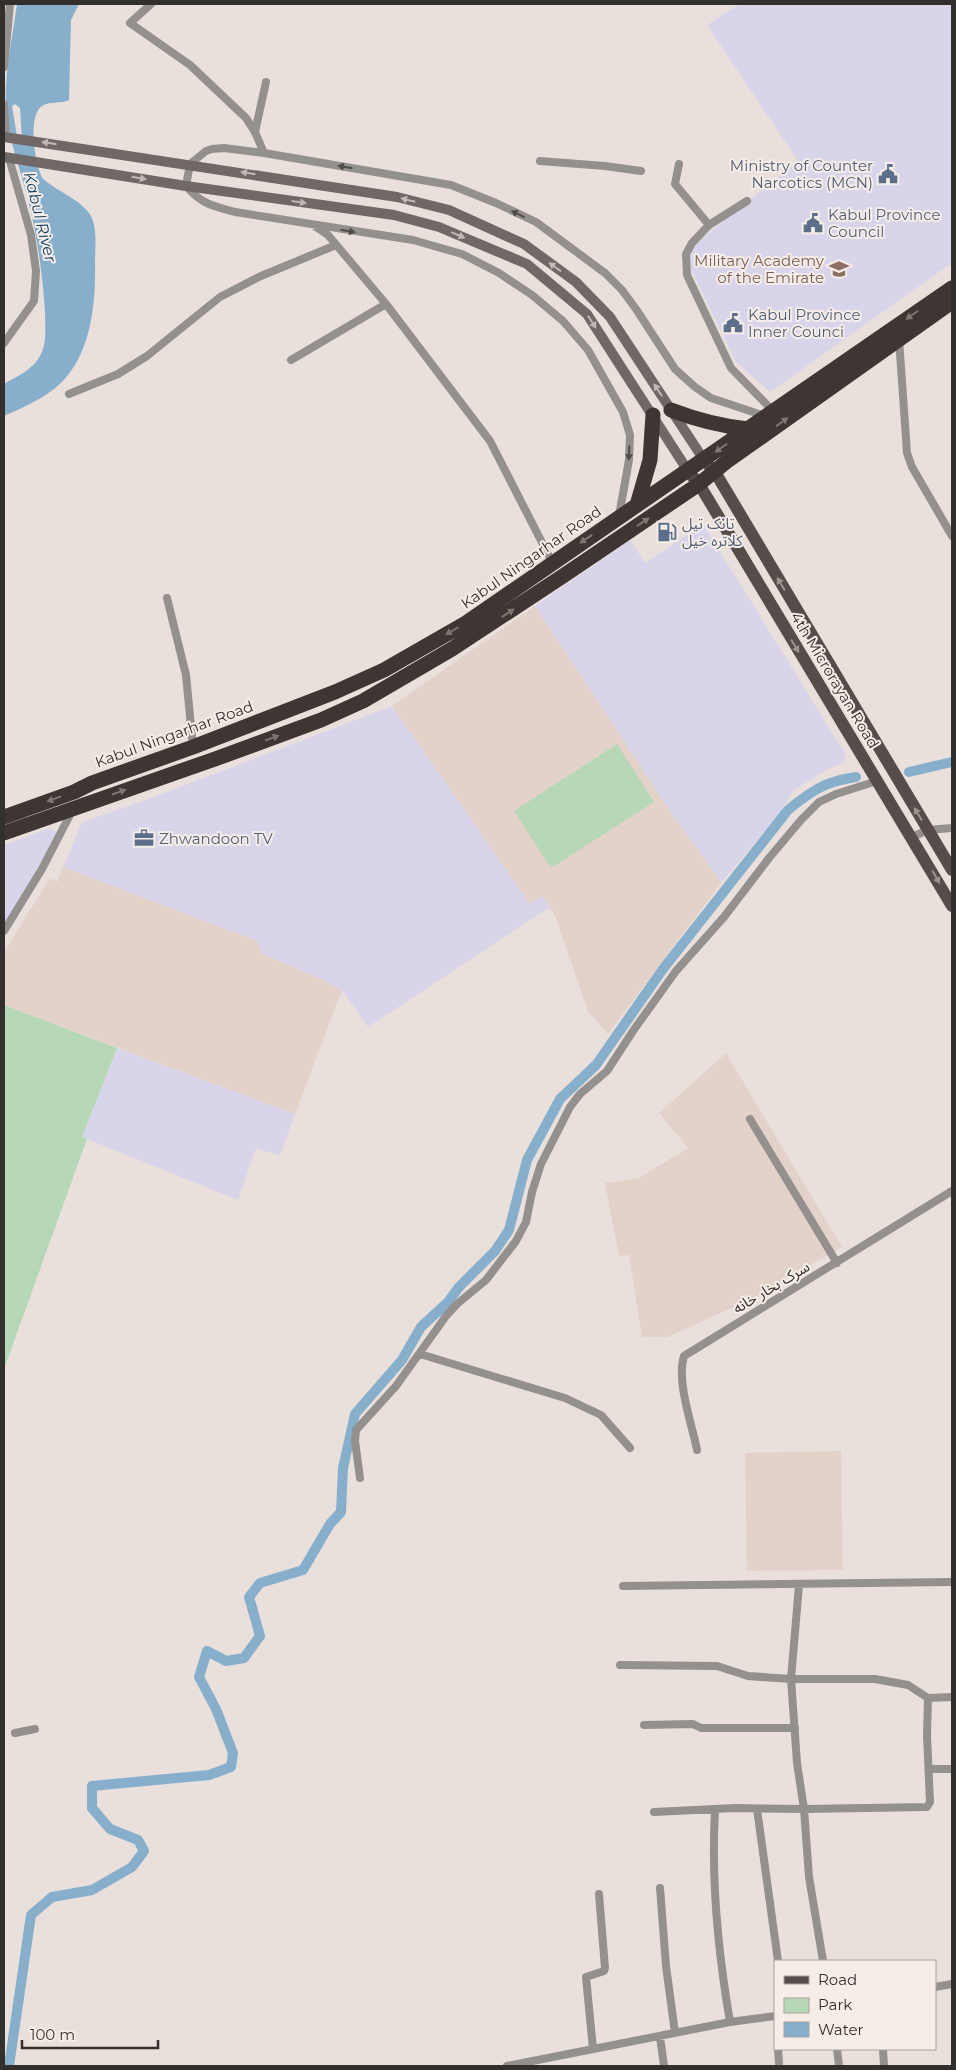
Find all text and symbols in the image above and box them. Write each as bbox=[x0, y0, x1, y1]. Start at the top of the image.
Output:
one-way arrow bbox=[41, 139, 57, 147]
place label: Ministry of Counter Narcotics (MCN) bbox=[730, 156, 873, 192]
one-way arrow bbox=[337, 162, 353, 170]
public building icon: Ministry of Counter Narcotics (MCN) bbox=[877, 163, 899, 185]
one-way arrow bbox=[240, 169, 256, 177]
water label: Kabul River bbox=[20, 170, 61, 265]
one-way arrow bbox=[131, 174, 147, 182]
one-way arrow bbox=[401, 196, 416, 204]
one-way arrow bbox=[292, 198, 308, 206]
place label: Kabul Province Council bbox=[828, 205, 941, 241]
one-way arrow bbox=[511, 209, 525, 217]
public building icon: Kabul Province Council bbox=[802, 212, 824, 234]
one-way arrow bbox=[340, 227, 356, 235]
one-way arrow bbox=[451, 231, 466, 239]
place label: Military Academy of the Emirate bbox=[694, 251, 825, 287]
school or university icon: Military Academy of the Emirate bbox=[828, 258, 850, 280]
one-way arrow bbox=[549, 261, 562, 272]
place label: Kabul Province Inner Counci bbox=[748, 305, 861, 341]
one-way arrow bbox=[905, 310, 919, 320]
public building icon: Kabul Province Inner Counci bbox=[722, 312, 744, 334]
one-way arrow bbox=[587, 315, 597, 328]
one-way arrow bbox=[653, 384, 663, 397]
one-way arrow bbox=[775, 417, 789, 427]
one-way arrow bbox=[714, 443, 728, 453]
one-way arrow bbox=[625, 445, 633, 461]
street label: Kabul Ningarhar Road bbox=[457, 501, 605, 613]
place label: تانک تیل کلاتره خیل bbox=[682, 514, 743, 550]
one-way arrow bbox=[636, 517, 649, 527]
fuel station icon: تانک تیل کلاتره خیل bbox=[656, 521, 678, 543]
one-way arrow bbox=[580, 534, 593, 544]
one-way arrow bbox=[776, 577, 785, 591]
one-way arrow bbox=[501, 608, 514, 617]
street label: 4th Microrayan Road bbox=[787, 608, 883, 752]
one-way arrow bbox=[445, 627, 460, 635]
one-way arrow bbox=[791, 640, 800, 653]
street label: Kabul Ningarhar Road bbox=[92, 697, 256, 771]
one-way arrow bbox=[265, 734, 280, 742]
one-way arrow bbox=[112, 788, 127, 796]
one-way arrow bbox=[46, 795, 61, 803]
one-way arrow bbox=[913, 807, 923, 820]
office icon: Zhwandoon TV bbox=[133, 827, 155, 849]
place label: Zhwandoon TV bbox=[159, 829, 273, 848]
one-way arrow bbox=[931, 871, 940, 884]
street label: سرک بخار خانه bbox=[729, 1257, 813, 1317]
legend bbox=[774, 1960, 936, 2050]
text: Road bbox=[818, 1970, 857, 1989]
text: Park bbox=[818, 1995, 852, 2014]
scale bar bbox=[22, 2018, 159, 2050]
text: Water bbox=[818, 2020, 864, 2039]
text: 100 m bbox=[30, 2025, 75, 2044]

